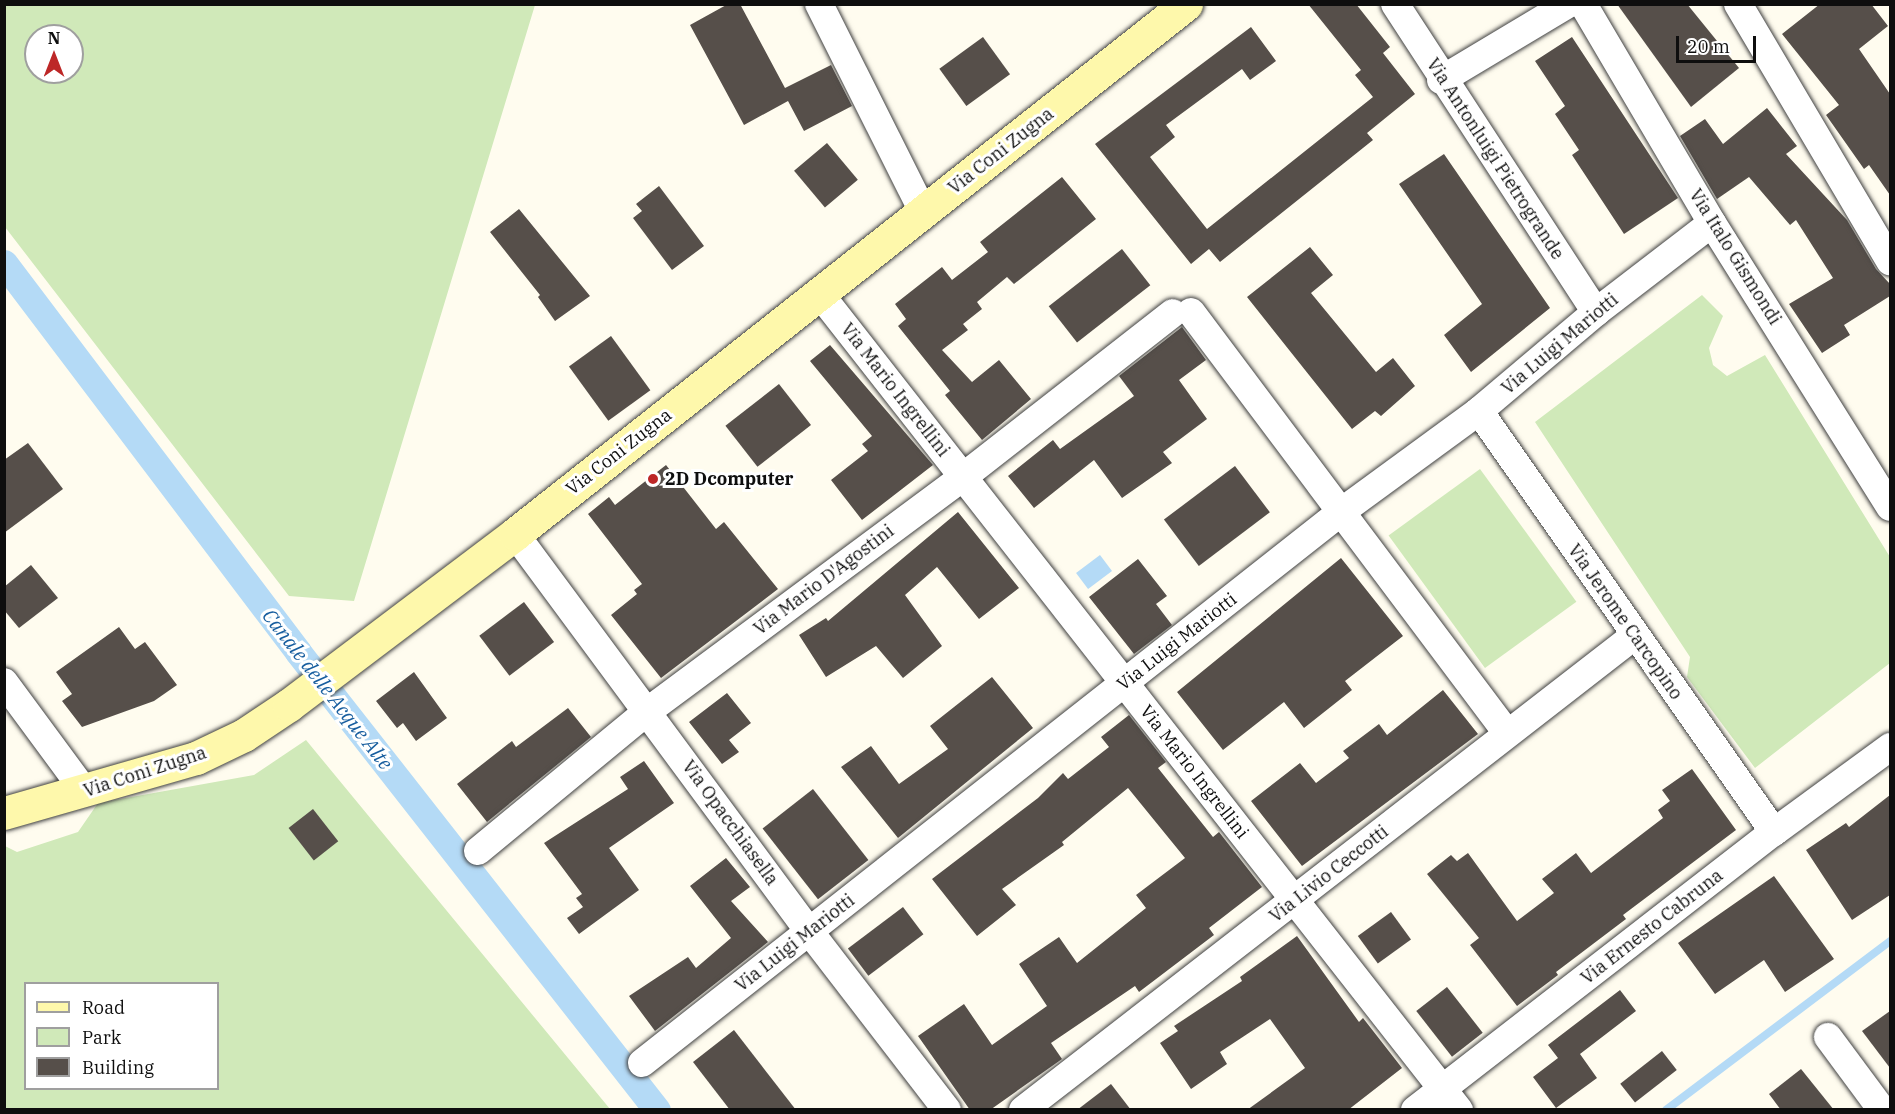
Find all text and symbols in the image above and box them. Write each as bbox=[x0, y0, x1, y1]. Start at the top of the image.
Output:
north arrow bbox=[24, 24, 84, 84]
scale bar bbox=[1679, 24, 1758, 62]
text: N bbox=[48, 28, 60, 48]
text: 20 m bbox=[1687, 35, 1730, 58]
street label: Via Antonluigi Pietrogrande bbox=[1422, 54, 1568, 264]
street label: Via Coni Zugna bbox=[944, 103, 1058, 199]
street label: Via Italo Gismondi bbox=[1684, 185, 1786, 329]
street label: Via Luigi Mariotti bbox=[1497, 289, 1623, 399]
street label: Via Mario Ingrellini bbox=[836, 319, 954, 461]
street label: Via Coni Zugna bbox=[562, 404, 676, 500]
place label: 2D Dcomputer bbox=[665, 468, 793, 490]
marker: 2D Dcomputer bbox=[646, 472, 660, 486]
street label: Via Mario D'Agostini bbox=[750, 520, 898, 640]
street label: Via Jerome Carcopino bbox=[1563, 540, 1687, 704]
street label: Via Luigi Mariotti bbox=[1113, 589, 1241, 695]
water label: Canale delle Acque Alte bbox=[258, 604, 398, 774]
street label: Via Mario Ingrellini bbox=[1135, 701, 1253, 843]
street label: Via Coni Zugna bbox=[81, 742, 209, 802]
street label: Via Opacchiasella bbox=[677, 756, 783, 890]
street label: Via Livio Ceccotti bbox=[1265, 821, 1393, 927]
street label: Via Ernesto Cabruna bbox=[1577, 865, 1727, 989]
street label: Via Luigi Mariotti bbox=[731, 890, 859, 996]
legend bbox=[24, 982, 219, 1090]
text: Road bbox=[82, 996, 125, 1019]
text: Park bbox=[82, 1026, 121, 1049]
text: Building bbox=[82, 1056, 154, 1079]

